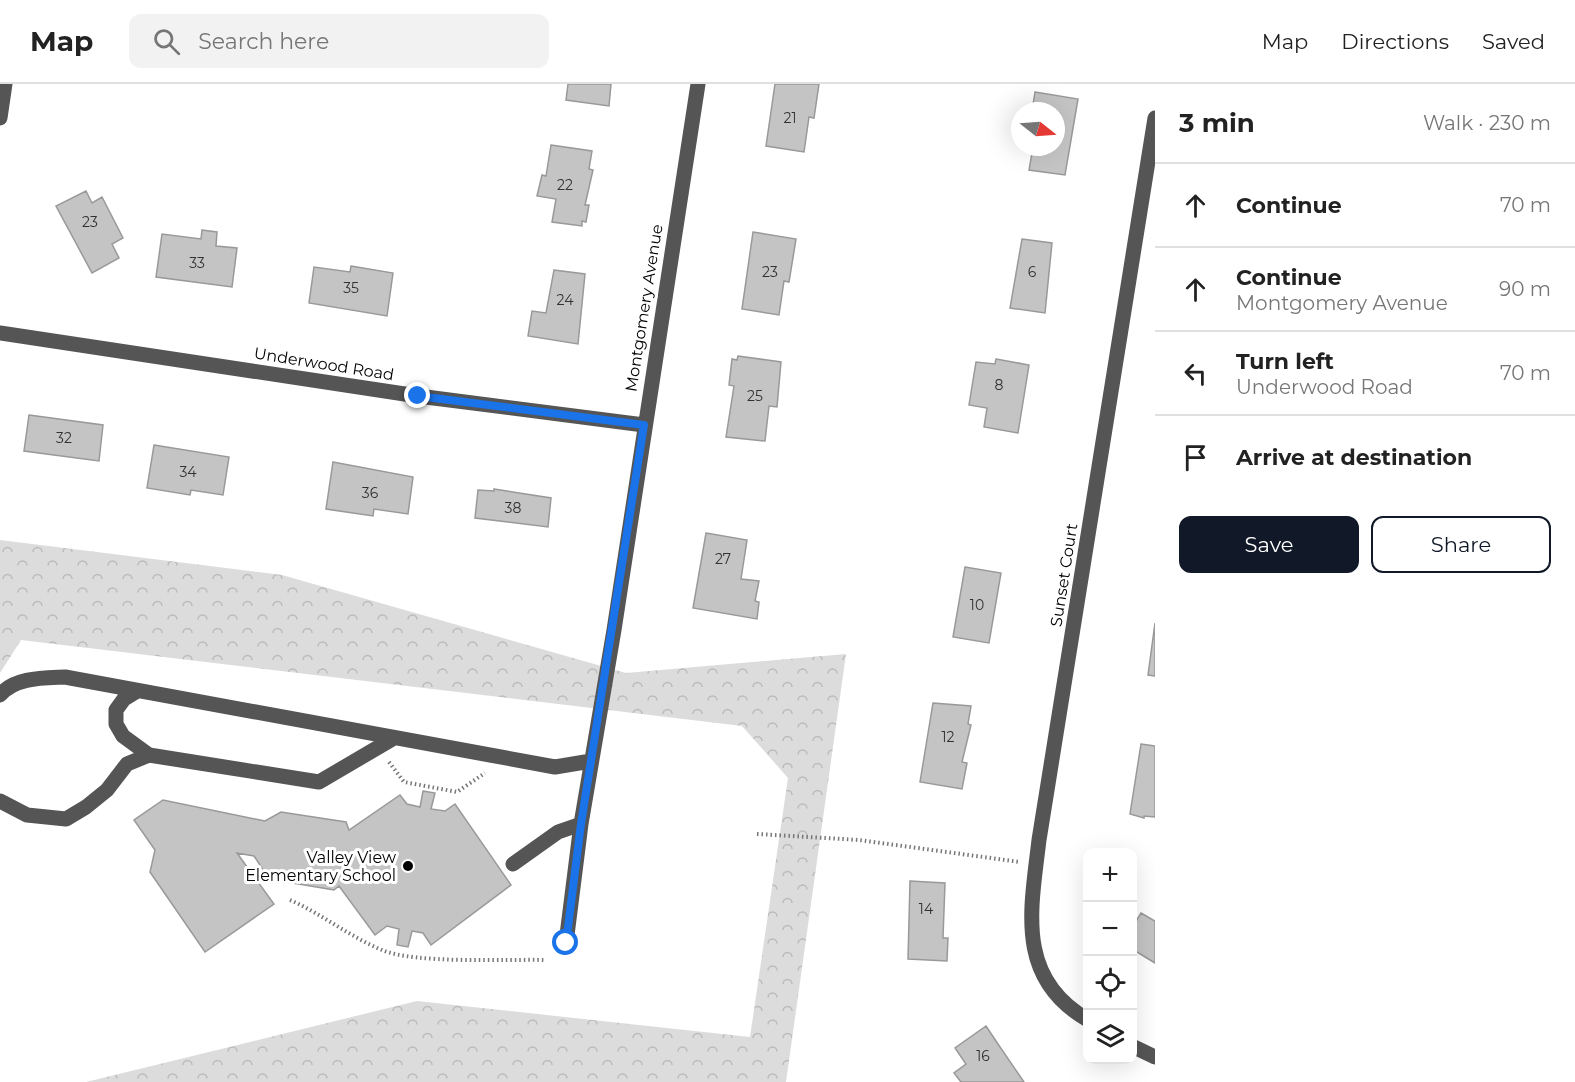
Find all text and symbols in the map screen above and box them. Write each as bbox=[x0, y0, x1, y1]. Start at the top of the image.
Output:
search box bbox=[129, 14, 549, 68]
text: Map bbox=[30, 24, 93, 58]
icon: search bbox=[150, 25, 183, 58]
text: Search here bbox=[198, 28, 329, 55]
text: Map bbox=[1262, 29, 1308, 54]
text: Directions bbox=[1341, 29, 1449, 54]
text: Saved bbox=[1482, 29, 1545, 54]
north arrow bbox=[1011, 102, 1065, 156]
text: 3 min bbox=[1179, 107, 1255, 139]
house number: 21 bbox=[783, 109, 797, 127]
text: Walk · 230 m bbox=[1423, 111, 1551, 135]
house number: 22 bbox=[557, 176, 573, 194]
icon: ahead bbox=[1179, 189, 1212, 222]
text: Continue bbox=[1236, 192, 1342, 219]
text: 70 m bbox=[1500, 193, 1551, 217]
house number: 23 bbox=[82, 213, 98, 231]
street label: Montgomery Avenue bbox=[621, 223, 667, 393]
house number: 33 bbox=[189, 254, 205, 272]
house number: 23 bbox=[762, 263, 778, 281]
house number: 6 bbox=[1028, 263, 1037, 281]
text: Continue bbox=[1236, 264, 1342, 291]
icon: ahead bbox=[1179, 273, 1212, 306]
text: 90 m bbox=[1499, 277, 1551, 301]
house number: 35 bbox=[343, 279, 359, 297]
house number: 24 bbox=[557, 291, 574, 309]
text: Montgomery Avenue bbox=[1236, 291, 1448, 315]
street label: Underwood Road bbox=[253, 344, 395, 384]
text: Turn left bbox=[1236, 348, 1334, 375]
icon: left bbox=[1179, 357, 1212, 390]
text: 70 m bbox=[1500, 361, 1551, 385]
text: Underwood Road bbox=[1236, 375, 1413, 399]
house number: 8 bbox=[995, 376, 1004, 394]
route end bbox=[404, 382, 430, 408]
house number: 25 bbox=[747, 387, 763, 405]
house number: 32 bbox=[56, 429, 72, 447]
icon: arrive bbox=[1179, 441, 1212, 474]
text: Arrive at destination bbox=[1236, 444, 1472, 471]
house number: 34 bbox=[179, 463, 197, 481]
house number: 36 bbox=[362, 484, 379, 502]
house number: 38 bbox=[505, 499, 521, 517]
button: Save bbox=[1179, 516, 1359, 573]
button: Share bbox=[1371, 516, 1551, 573]
street label: Sunset Court bbox=[1046, 521, 1082, 628]
house number: 27 bbox=[715, 550, 731, 568]
house number: 10 bbox=[970, 596, 984, 614]
house number: 12 bbox=[941, 728, 955, 746]
place label: Valley View Elementary School bbox=[245, 848, 396, 885]
map controls bbox=[1083, 848, 1137, 1064]
button: + bbox=[1083, 848, 1137, 902]
marker: Valley View Elementary School bbox=[401, 859, 415, 873]
house number: 14 bbox=[919, 900, 934, 918]
button: − bbox=[1083, 902, 1137, 956]
route start bbox=[552, 929, 578, 955]
button: locate bbox=[1083, 956, 1137, 1010]
button: layers bbox=[1083, 1010, 1137, 1064]
house number: 16 bbox=[976, 1047, 990, 1065]

